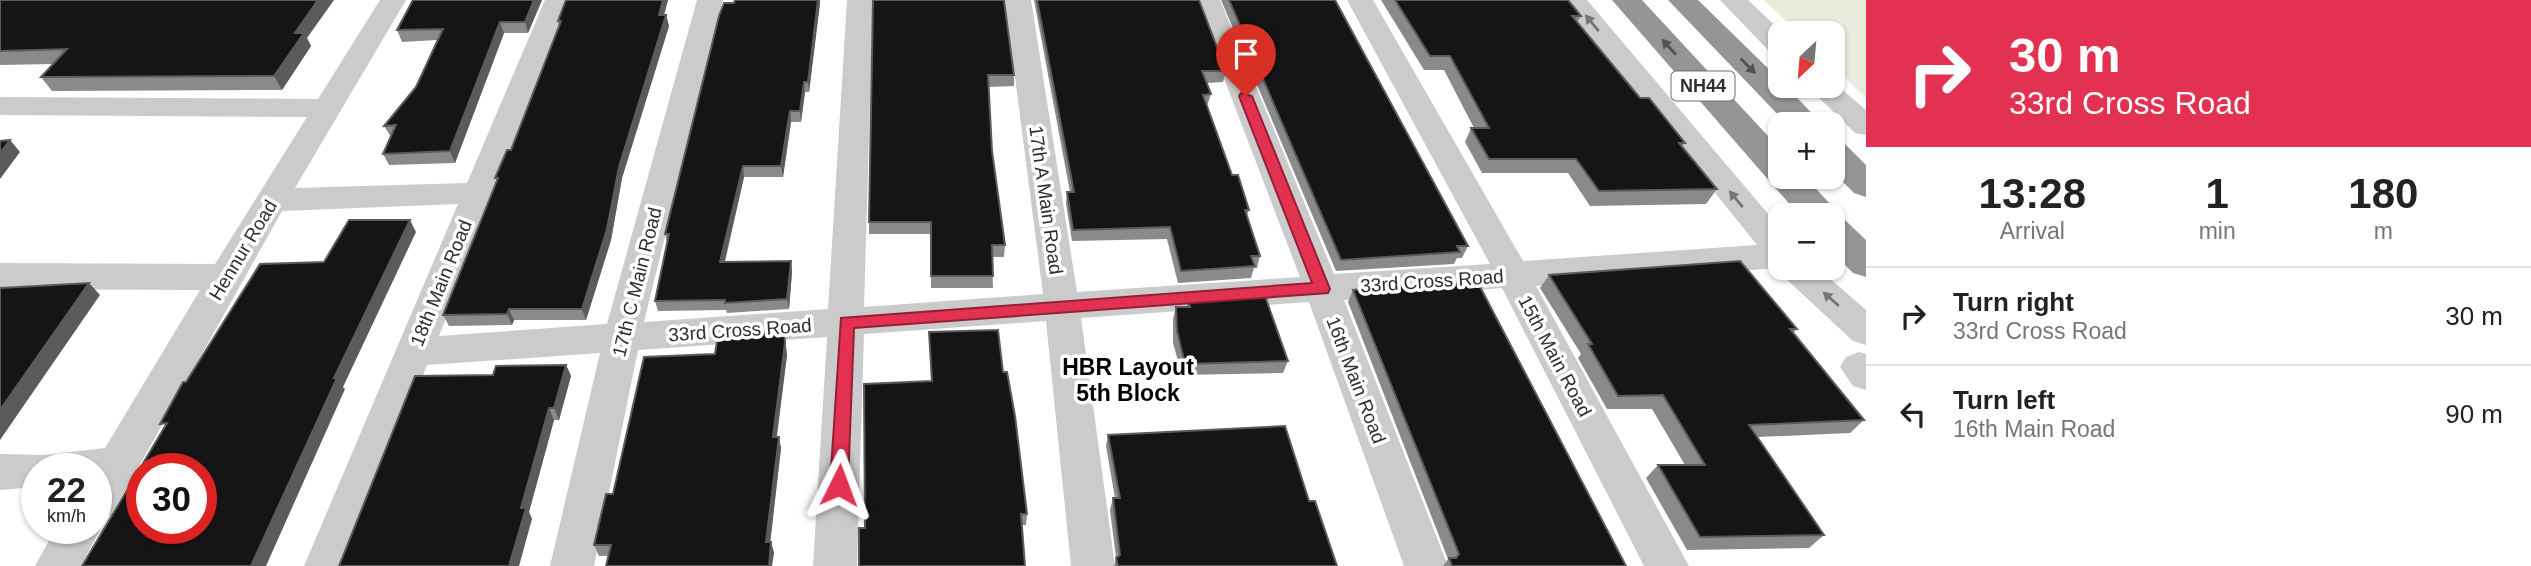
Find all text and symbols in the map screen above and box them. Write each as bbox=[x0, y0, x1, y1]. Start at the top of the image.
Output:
one-way arrow bbox=[1584, 14, 1600, 32]
north arrow bbox=[1768, 21, 1844, 98]
map controls bbox=[1768, 21, 1845, 280]
pin bbox=[1216, 24, 1276, 96]
icon: right bbox=[1894, 28, 1985, 119]
text: 30 m bbox=[2009, 28, 2121, 82]
icon: arrive bbox=[1227, 35, 1265, 73]
one-way arrow bbox=[1662, 39, 1677, 56]
one-way arrow bbox=[1739, 57, 1756, 74]
road number: NH44 bbox=[1672, 72, 1734, 100]
text: 33rd Cross Road bbox=[2009, 85, 2251, 121]
button: + bbox=[1768, 112, 1845, 189]
street label: 17th A Main Road bbox=[1025, 124, 1067, 276]
text: 13:28 bbox=[1979, 170, 2086, 217]
text: 1 bbox=[2205, 170, 2229, 217]
text: 180 bbox=[2348, 170, 2418, 217]
one-way arrow bbox=[1729, 190, 1744, 208]
street label: Hennur Road bbox=[205, 196, 281, 304]
button: − bbox=[1768, 203, 1845, 280]
street label: 17th C Main Road bbox=[608, 205, 666, 359]
street label: 18th Main Road bbox=[406, 217, 476, 349]
text: Arrival bbox=[2000, 218, 2065, 244]
text: min bbox=[2199, 218, 2236, 244]
text: m bbox=[2374, 218, 2393, 244]
street label: 33rd Cross Road bbox=[1360, 266, 1504, 296]
text: Turn right bbox=[1953, 287, 2074, 317]
street label: 15th Main Road bbox=[1514, 292, 1596, 420]
one-way arrow bbox=[1823, 292, 1840, 308]
icon: right bbox=[1894, 297, 1932, 335]
text: 30 m bbox=[2445, 301, 2503, 331]
street label: 16th Main Road bbox=[1322, 314, 1390, 446]
street label: 33rd Cross Road bbox=[668, 315, 812, 345]
text: 33rd Cross Road bbox=[1953, 318, 2127, 344]
district label: HBR Layout 5th Block bbox=[1062, 354, 1194, 406]
text: Turn left bbox=[1953, 385, 2055, 415]
icon: left bbox=[1894, 395, 1932, 433]
text: 90 m bbox=[2445, 399, 2503, 429]
text: 16th Main Road bbox=[1953, 416, 2115, 442]
position arrow bbox=[802, 448, 876, 522]
speed limit sign: 30 bbox=[126, 453, 217, 544]
text: 22 bbox=[47, 470, 86, 509]
text: km/h bbox=[47, 506, 86, 526]

